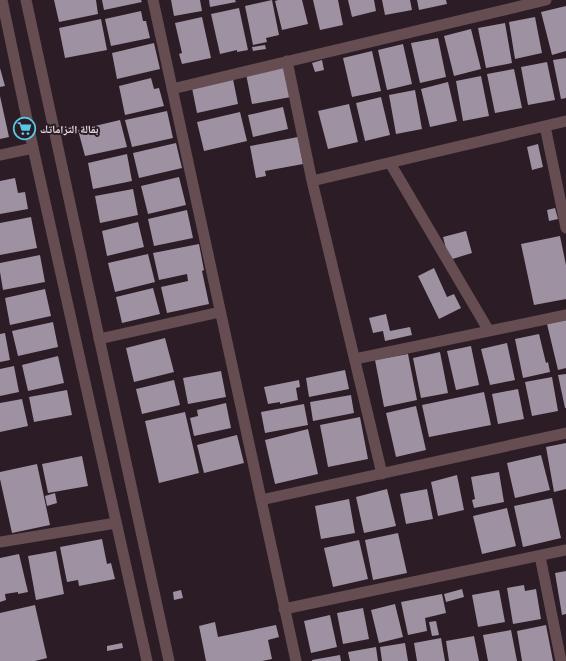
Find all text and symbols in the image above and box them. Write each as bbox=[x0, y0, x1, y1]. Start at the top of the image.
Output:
supermarket icon: بقالة التزاماتك bbox=[11, 116, 37, 142]
place label: بقالة التزاماتك bbox=[40, 123, 99, 136]

